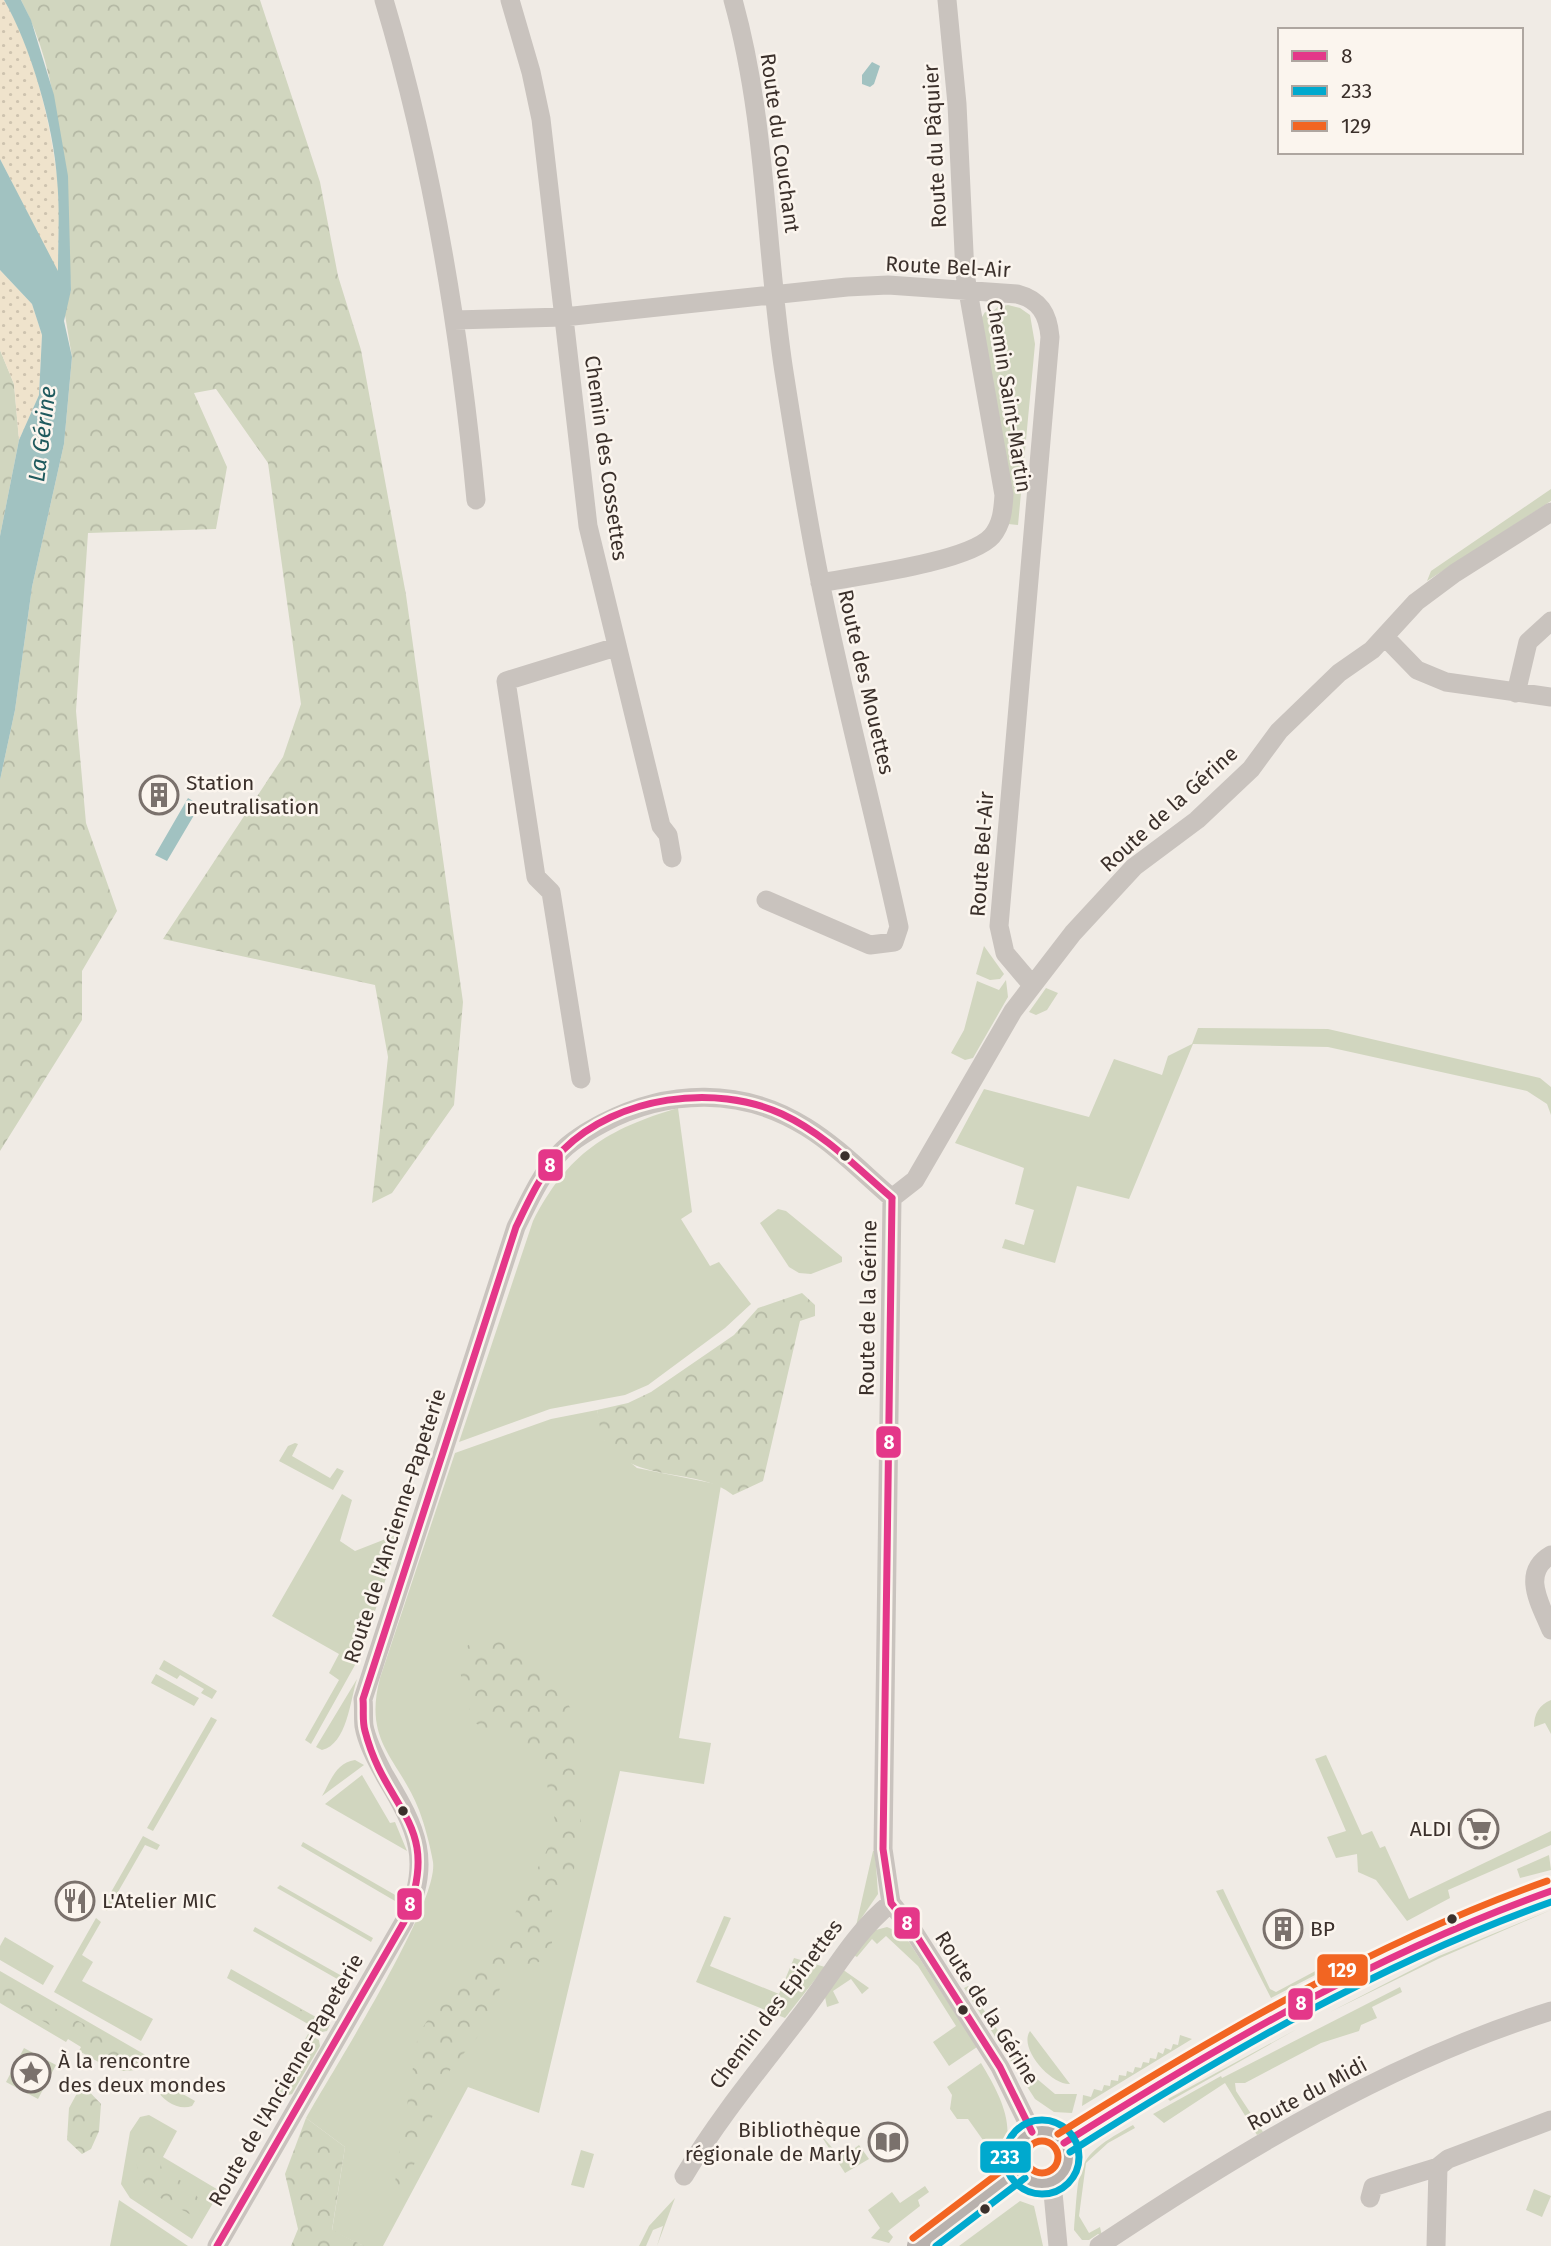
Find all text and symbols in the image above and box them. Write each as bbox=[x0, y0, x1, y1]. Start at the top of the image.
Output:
legend bbox=[1278, 28, 1523, 154]
text: 8 bbox=[1341, 43, 1353, 69]
street label: Route du Couchant bbox=[755, 52, 806, 235]
street label: Route du Pâquier bbox=[918, 63, 952, 229]
text: 233 bbox=[1341, 78, 1372, 104]
text: 129 bbox=[1341, 113, 1371, 139]
street label: Route Bel-Air bbox=[885, 251, 1011, 283]
street label: Chemin Saint-Martin bbox=[981, 298, 1037, 494]
street label: Chemin des Cossettes bbox=[579, 354, 633, 562]
water label: La Gérine bbox=[22, 384, 62, 484]
street label: Route des Mouettes bbox=[832, 587, 900, 777]
street label: Route de la Gérine bbox=[1095, 740, 1243, 878]
place label: Station neutralisation bbox=[186, 770, 319, 820]
building icon: Station neutralisation bbox=[138, 774, 180, 816]
street label: Route Bel-Air bbox=[965, 790, 999, 918]
line badge: 8 bbox=[537, 1148, 564, 1182]
unlabelled marker bbox=[838, 1149, 852, 1163]
text: 8 bbox=[544, 1154, 556, 1177]
street label: Route de la Gérine bbox=[853, 1220, 883, 1396]
street label: Route de l'Ancienne-Papeterie bbox=[338, 1385, 452, 1667]
line badge: 8 bbox=[875, 1425, 902, 1459]
text: 8 bbox=[883, 1431, 895, 1454]
unlabelled marker bbox=[396, 1804, 410, 1818]
supermarket icon: ALDI bbox=[1458, 1808, 1500, 1850]
place label: ALDI bbox=[1410, 1816, 1452, 1842]
restaurant icon: L'Atelier MIC bbox=[54, 1880, 96, 1922]
line badge: 8 bbox=[396, 1887, 423, 1921]
place label: L'Atelier MIC bbox=[102, 1888, 217, 1914]
text: 8 bbox=[404, 1893, 416, 1916]
line badge: 8 bbox=[893, 1906, 921, 1940]
building icon: BP bbox=[1262, 1908, 1304, 1950]
text: 8 bbox=[901, 1912, 913, 1935]
unlabelled marker bbox=[1445, 1912, 1459, 1926]
street label: Chemin des Epinettes bbox=[704, 1914, 848, 2094]
place label: BP bbox=[1310, 1916, 1335, 1942]
street label: Route de la Gérine bbox=[929, 1926, 1045, 2090]
street label: Route de l'Ancienne-Papeterie bbox=[203, 1949, 369, 2211]
line badge: 129 bbox=[1316, 1953, 1369, 1987]
text: 129 bbox=[1327, 1959, 1357, 1982]
line badge: 8 bbox=[1287, 1987, 1314, 2021]
text: 8 bbox=[1295, 1992, 1307, 2015]
unlabelled marker bbox=[956, 2003, 970, 2017]
place label: À la rencontre des deux mondes bbox=[58, 2048, 226, 2098]
street label: Route du Midi bbox=[1243, 2051, 1371, 2137]
place icon: À la rencontre des deux mondes bbox=[10, 2052, 52, 2094]
place label: Bibliothèque régionale de Marly bbox=[685, 2117, 862, 2167]
library icon: Bibliothèque régionale de Marly bbox=[867, 2121, 909, 2163]
line badge: 233 bbox=[979, 2140, 1032, 2174]
text: 233 bbox=[990, 2146, 1020, 2169]
unlabelled marker bbox=[978, 2202, 992, 2216]

